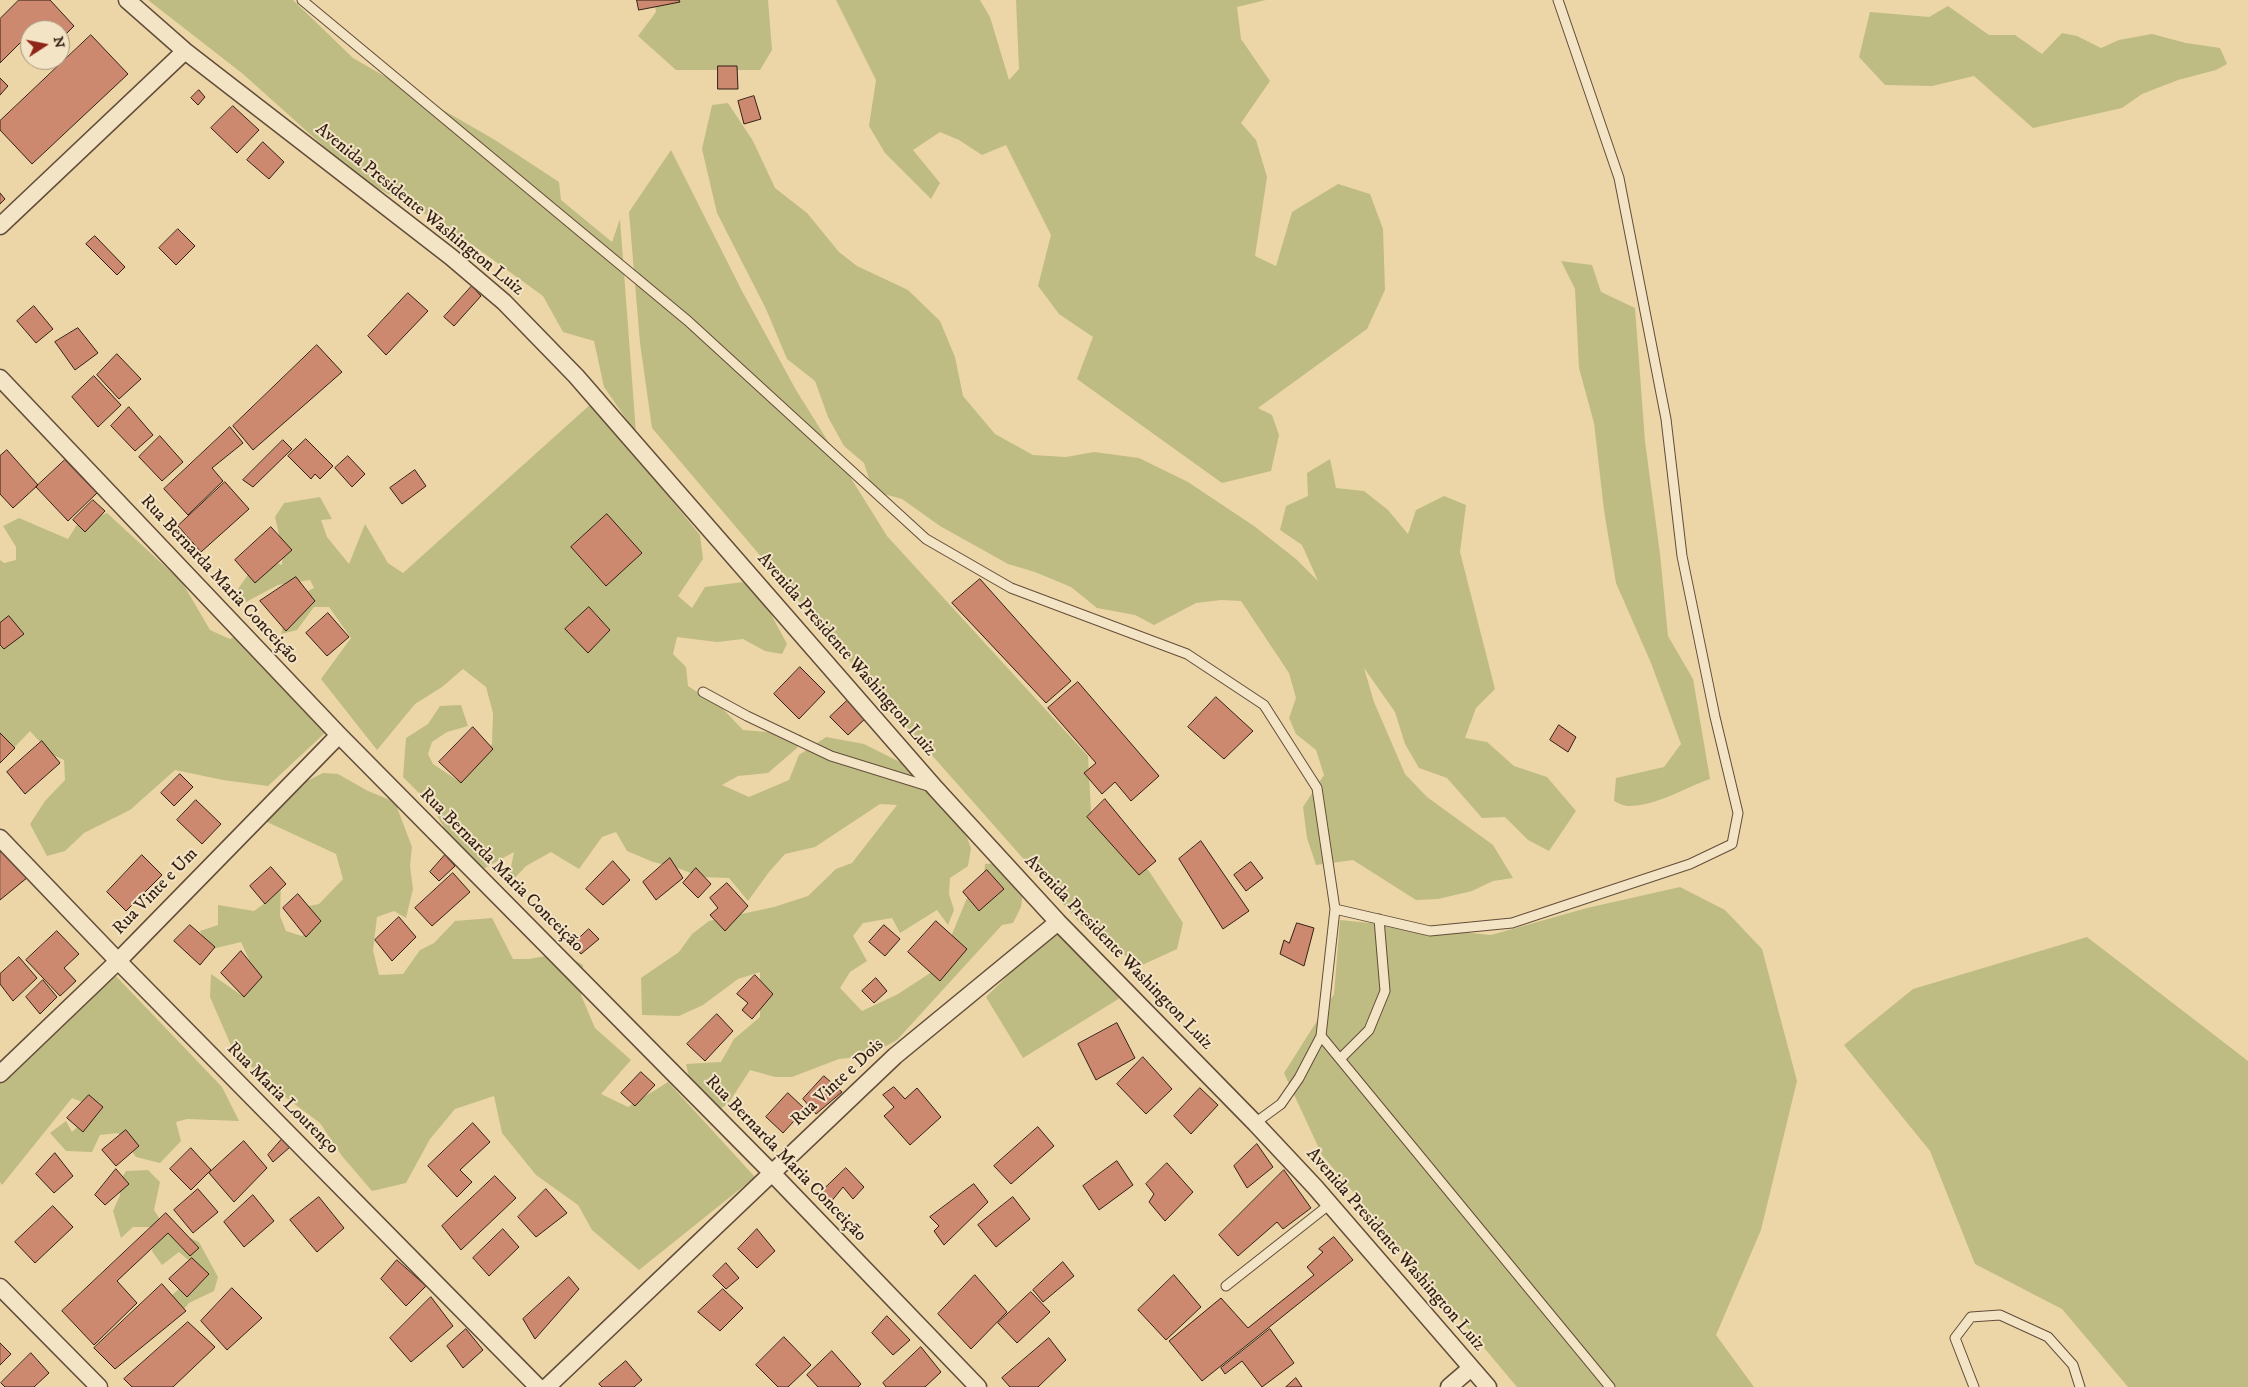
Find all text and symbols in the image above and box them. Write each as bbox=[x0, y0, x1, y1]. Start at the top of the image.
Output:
north arrow bbox=[20, 20, 70, 70]
text: N bbox=[49, 35, 69, 50]
street label: Avenida Presidente Washington Luiz bbox=[310, 119, 528, 301]
street label: Rua Bernarda Maria Conceição bbox=[135, 491, 303, 669]
street label: Avenida Presidente Washington Luiz bbox=[752, 549, 940, 761]
street label: Rua Bernarda Maria Conceição bbox=[415, 785, 587, 957]
street label: Rua Vinte e Um bbox=[109, 844, 203, 940]
street label: Avenida Presidente Washington Luiz bbox=[1019, 851, 1217, 1055]
street label: Rua Vinte e Dois bbox=[787, 1035, 889, 1131]
street label: Rua Maria Lourenço bbox=[221, 1038, 343, 1160]
street label: Rua Bernarda Maria Conceição bbox=[700, 1071, 870, 1247]
street label: Avenida Presidente Washington Luiz bbox=[1301, 1144, 1489, 1356]

